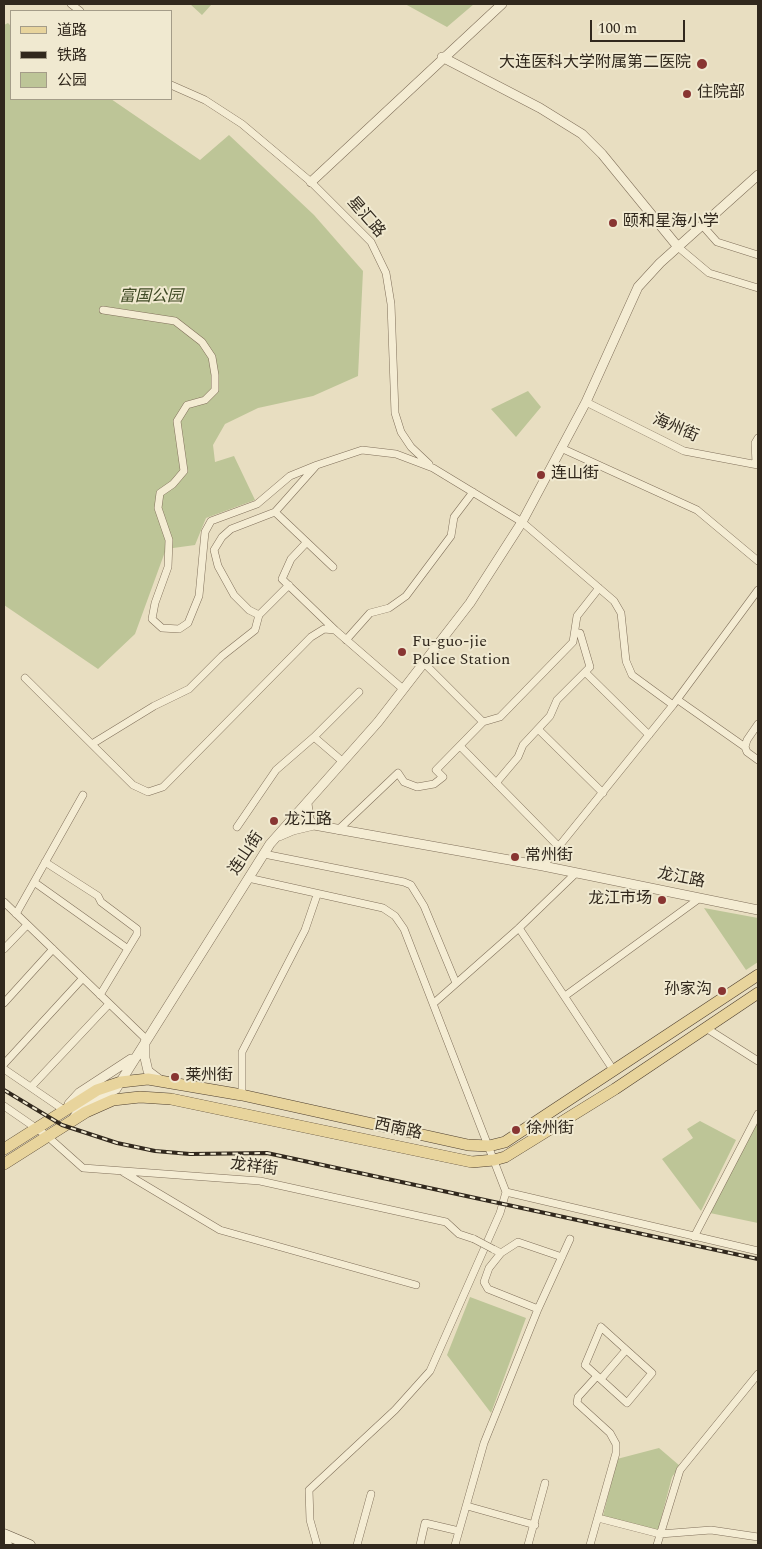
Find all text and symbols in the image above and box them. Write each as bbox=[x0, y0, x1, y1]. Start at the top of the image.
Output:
legend bbox=[10, 10, 172, 100]
scale bar bbox=[592, 10, 687, 42]
text: 100 m bbox=[598, 17, 637, 40]
text: 道路 bbox=[57, 19, 87, 42]
text: 铁路 bbox=[57, 44, 87, 67]
place label: 大连医科大学附属第二医院 bbox=[499, 54, 691, 74]
marker: 大连医科大学附属第二医院 bbox=[695, 57, 709, 71]
text: 公园 bbox=[57, 69, 87, 92]
place label: 住院部 bbox=[697, 84, 745, 104]
marker: 住院部 bbox=[681, 88, 693, 100]
street label: 星汇路 bbox=[342, 194, 388, 242]
place label: 颐和星海小学 bbox=[623, 213, 719, 233]
marker: 颐和星海小学 bbox=[607, 217, 619, 229]
park label: 富国公园 bbox=[119, 288, 183, 308]
street label: 海州街 bbox=[649, 411, 701, 447]
place label: 连山街 bbox=[551, 465, 599, 485]
marker: 连山街 bbox=[535, 469, 547, 481]
place label: Fu-guo-jie Police Station bbox=[412, 633, 510, 671]
marker: Fu-guo-jie Police Station bbox=[396, 646, 408, 658]
place label: 龙江路 bbox=[284, 811, 332, 831]
marker: 龙江路 bbox=[268, 815, 280, 827]
street label: 连山街 bbox=[226, 829, 268, 879]
place label: 常州街 bbox=[525, 847, 573, 867]
marker: 常州街 bbox=[509, 851, 521, 863]
street label: 龙江路 bbox=[656, 865, 706, 893]
place label: 龙江市场 bbox=[588, 890, 652, 910]
marker: 龙江市场 bbox=[656, 894, 668, 906]
place label: 孙家沟 bbox=[664, 981, 712, 1001]
marker: 孙家沟 bbox=[716, 985, 728, 997]
place label: 莱州街 bbox=[185, 1067, 233, 1087]
marker: 莱州街 bbox=[169, 1071, 181, 1083]
street label: 西南路 bbox=[373, 1116, 423, 1144]
place label: 徐州街 bbox=[526, 1120, 574, 1140]
marker: 徐州街 bbox=[510, 1124, 522, 1136]
street label: 龙祥街 bbox=[229, 1156, 279, 1180]

